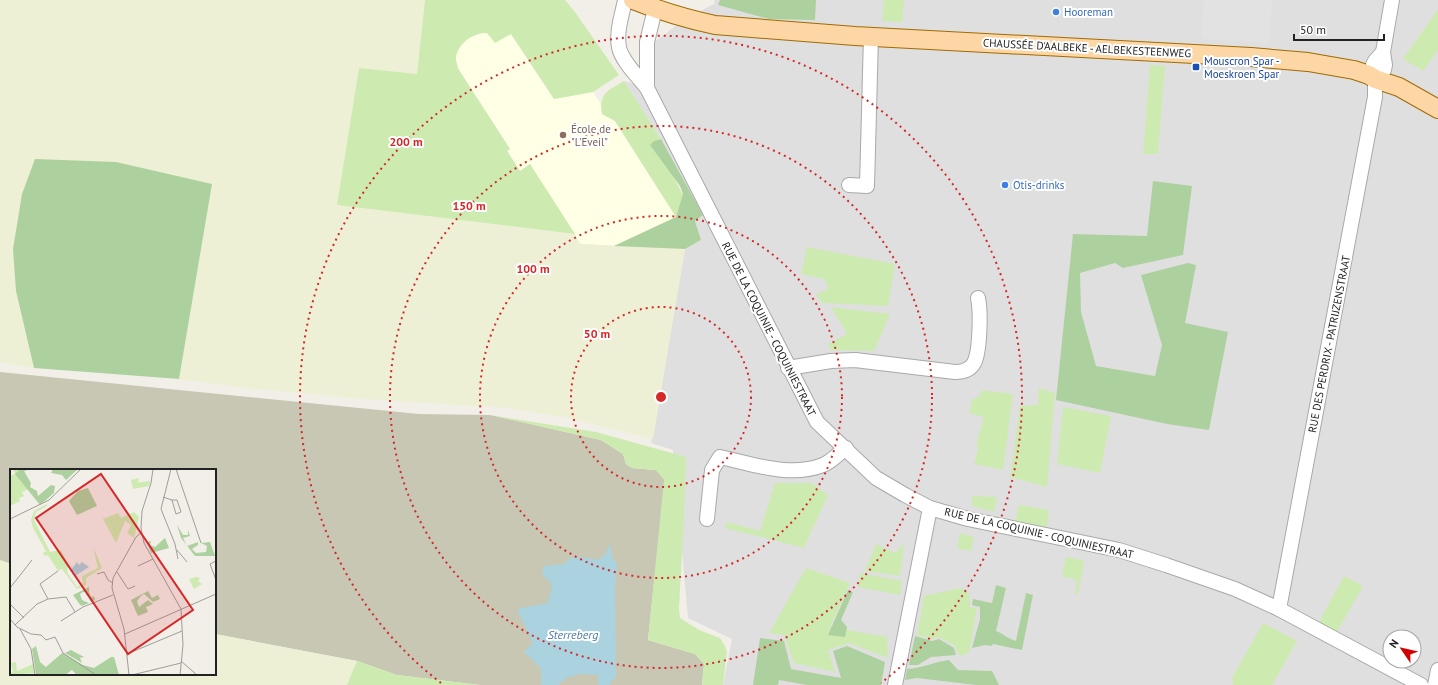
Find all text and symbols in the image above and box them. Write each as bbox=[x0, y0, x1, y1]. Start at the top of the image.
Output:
place label: Hooreman bbox=[1064, 5, 1113, 19]
marker: Hooreman bbox=[1051, 7, 1061, 17]
scale bar bbox=[1294, 16, 1384, 42]
text: 50 m bbox=[1300, 22, 1326, 37]
street label: CHAUSSÉE D'AALBEKE - AELBEKESTEENWEG bbox=[983, 36, 1192, 60]
place label: Mouscron Spar - Moeskroen Spar bbox=[1204, 54, 1280, 81]
marker: Mouscron Spar - Moeskroen Spar bbox=[1191, 62, 1201, 72]
place label: École de "L'Eveil" bbox=[571, 122, 611, 149]
marker: École de "L'Eveil" bbox=[558, 130, 568, 140]
text: 200 m bbox=[389, 134, 423, 149]
place label: Otis-drinks bbox=[1013, 178, 1065, 192]
marker: Otis-drinks bbox=[1000, 180, 1010, 190]
text: 150 m bbox=[452, 198, 486, 213]
street label: RUE DE LA COQUINIE - COQUINIESTRAAT bbox=[719, 240, 819, 418]
street label: RUE DES PERDRIX - PATRIJZENSTRAAT bbox=[1305, 254, 1353, 434]
text: 100 m bbox=[516, 261, 550, 276]
text: 50 m bbox=[584, 326, 610, 341]
centre of rings bbox=[654, 390, 668, 404]
inset map bbox=[10, 469, 216, 675]
street label: RUE DE LA COQUINIE - COQUINIESTRAAT bbox=[943, 504, 1135, 562]
water label: Sterreberg bbox=[548, 627, 598, 642]
north arrow bbox=[1382, 629, 1422, 669]
text: N bbox=[1386, 636, 1402, 650]

